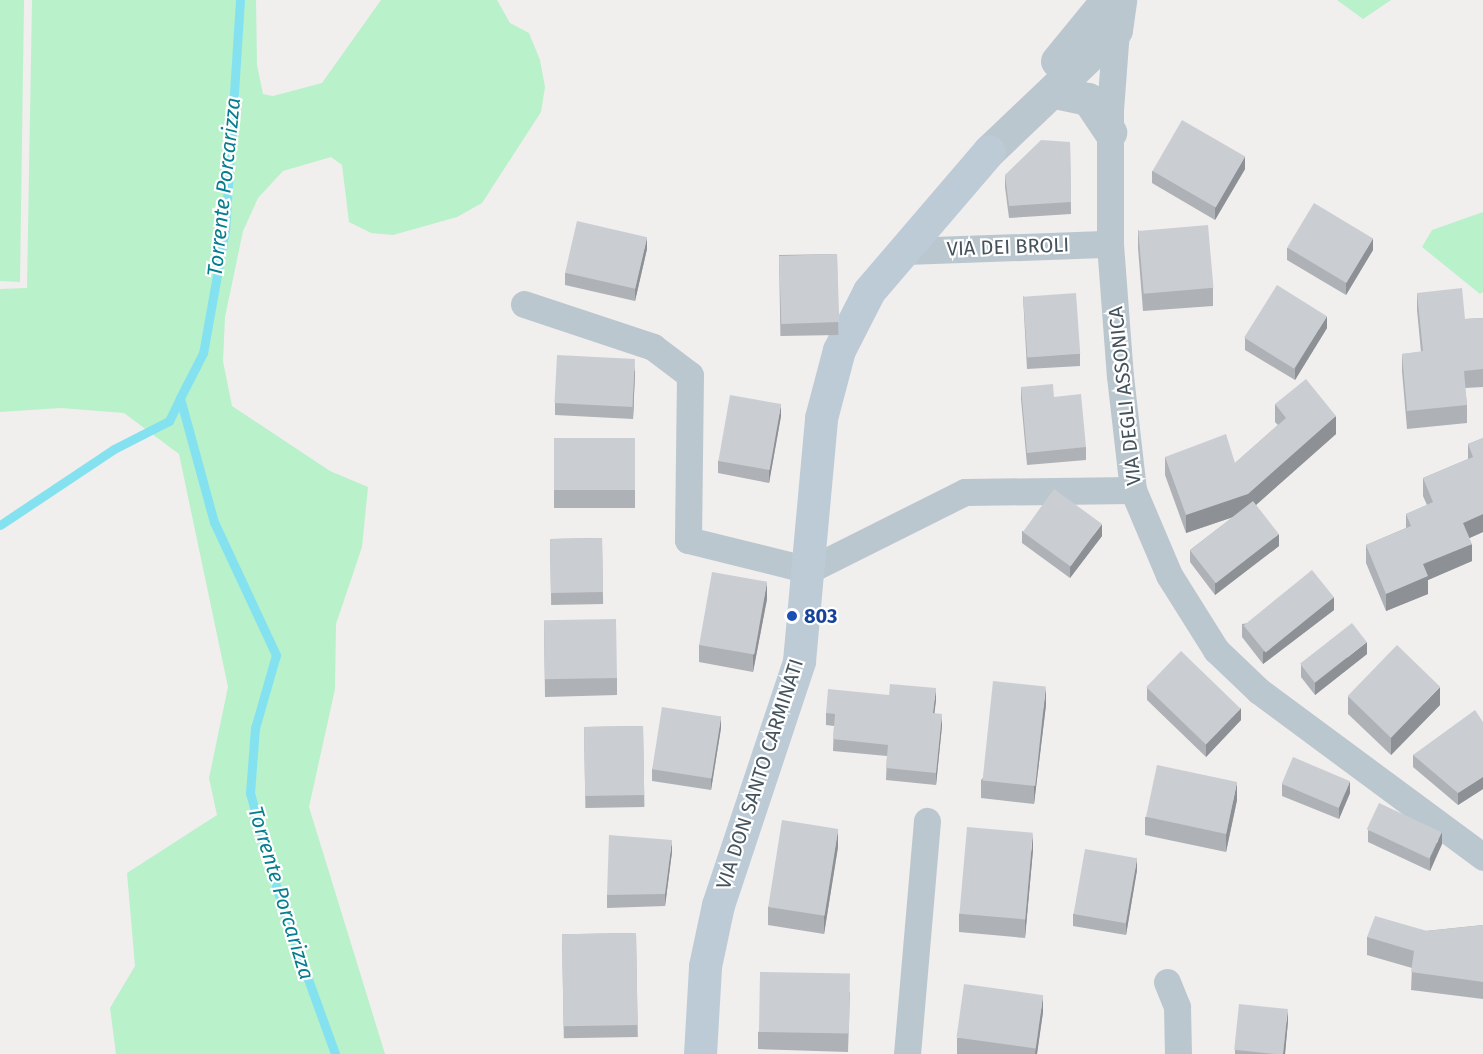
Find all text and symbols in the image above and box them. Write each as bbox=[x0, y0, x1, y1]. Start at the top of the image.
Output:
water label: Torrente Porcarizza bbox=[202, 96, 246, 278]
street label: VIA DEI BROLI bbox=[946, 233, 1070, 261]
street label: VIA DEGLI ASSONICA bbox=[1104, 305, 1146, 487]
place label: 803 bbox=[804, 604, 838, 628]
marker: 803 bbox=[785, 609, 799, 623]
street label: VIA DON SANTO CARMINATI bbox=[711, 656, 809, 892]
water label: Torrente Porcarizza bbox=[243, 803, 319, 983]

